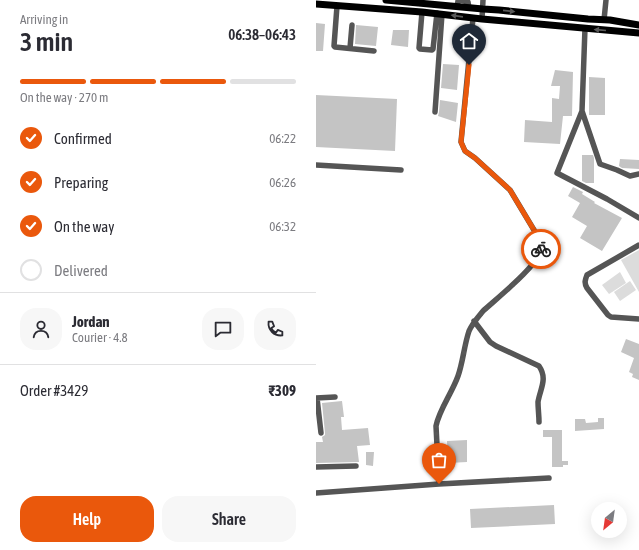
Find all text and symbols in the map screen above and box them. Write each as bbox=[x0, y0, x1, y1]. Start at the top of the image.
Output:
one-way arrow bbox=[503, 8, 515, 14]
text: Arriving in bbox=[20, 12, 68, 27]
one-way arrow bbox=[451, 13, 463, 19]
pin bbox=[452, 24, 486, 65]
text: 06:38–06:43 bbox=[228, 26, 296, 43]
one-way arrow bbox=[594, 26, 606, 33]
text: 3 min bbox=[20, 27, 73, 57]
icon: home bbox=[458, 30, 480, 52]
text: On the way · 270 m bbox=[20, 90, 108, 105]
icon: check bbox=[20, 127, 42, 149]
text: Confirmed bbox=[54, 130, 112, 147]
text: 06:22 bbox=[269, 131, 296, 146]
icon: check bbox=[20, 171, 42, 193]
text: Preparing bbox=[54, 174, 108, 191]
text: 06:26 bbox=[269, 175, 296, 190]
icon: check bbox=[20, 215, 42, 237]
text: On the way bbox=[54, 218, 115, 235]
text: 06:32 bbox=[269, 219, 296, 234]
courier bbox=[521, 229, 561, 269]
icon: bike bbox=[530, 238, 552, 260]
text: Delivered bbox=[54, 262, 108, 279]
button: person bbox=[20, 308, 62, 350]
button: chat bbox=[202, 308, 244, 350]
button: phone bbox=[254, 308, 296, 350]
text: Jordan bbox=[72, 313, 110, 330]
text: Courier · 4.8 bbox=[72, 330, 128, 345]
text: Order #3429 bbox=[20, 382, 88, 399]
text: ₹309 bbox=[268, 382, 296, 399]
pin bbox=[422, 443, 456, 484]
icon: bag bbox=[428, 449, 450, 471]
button: Help bbox=[20, 496, 154, 542]
button: Share bbox=[162, 496, 296, 542]
north arrow bbox=[591, 502, 627, 538]
map controls bbox=[591, 502, 627, 538]

